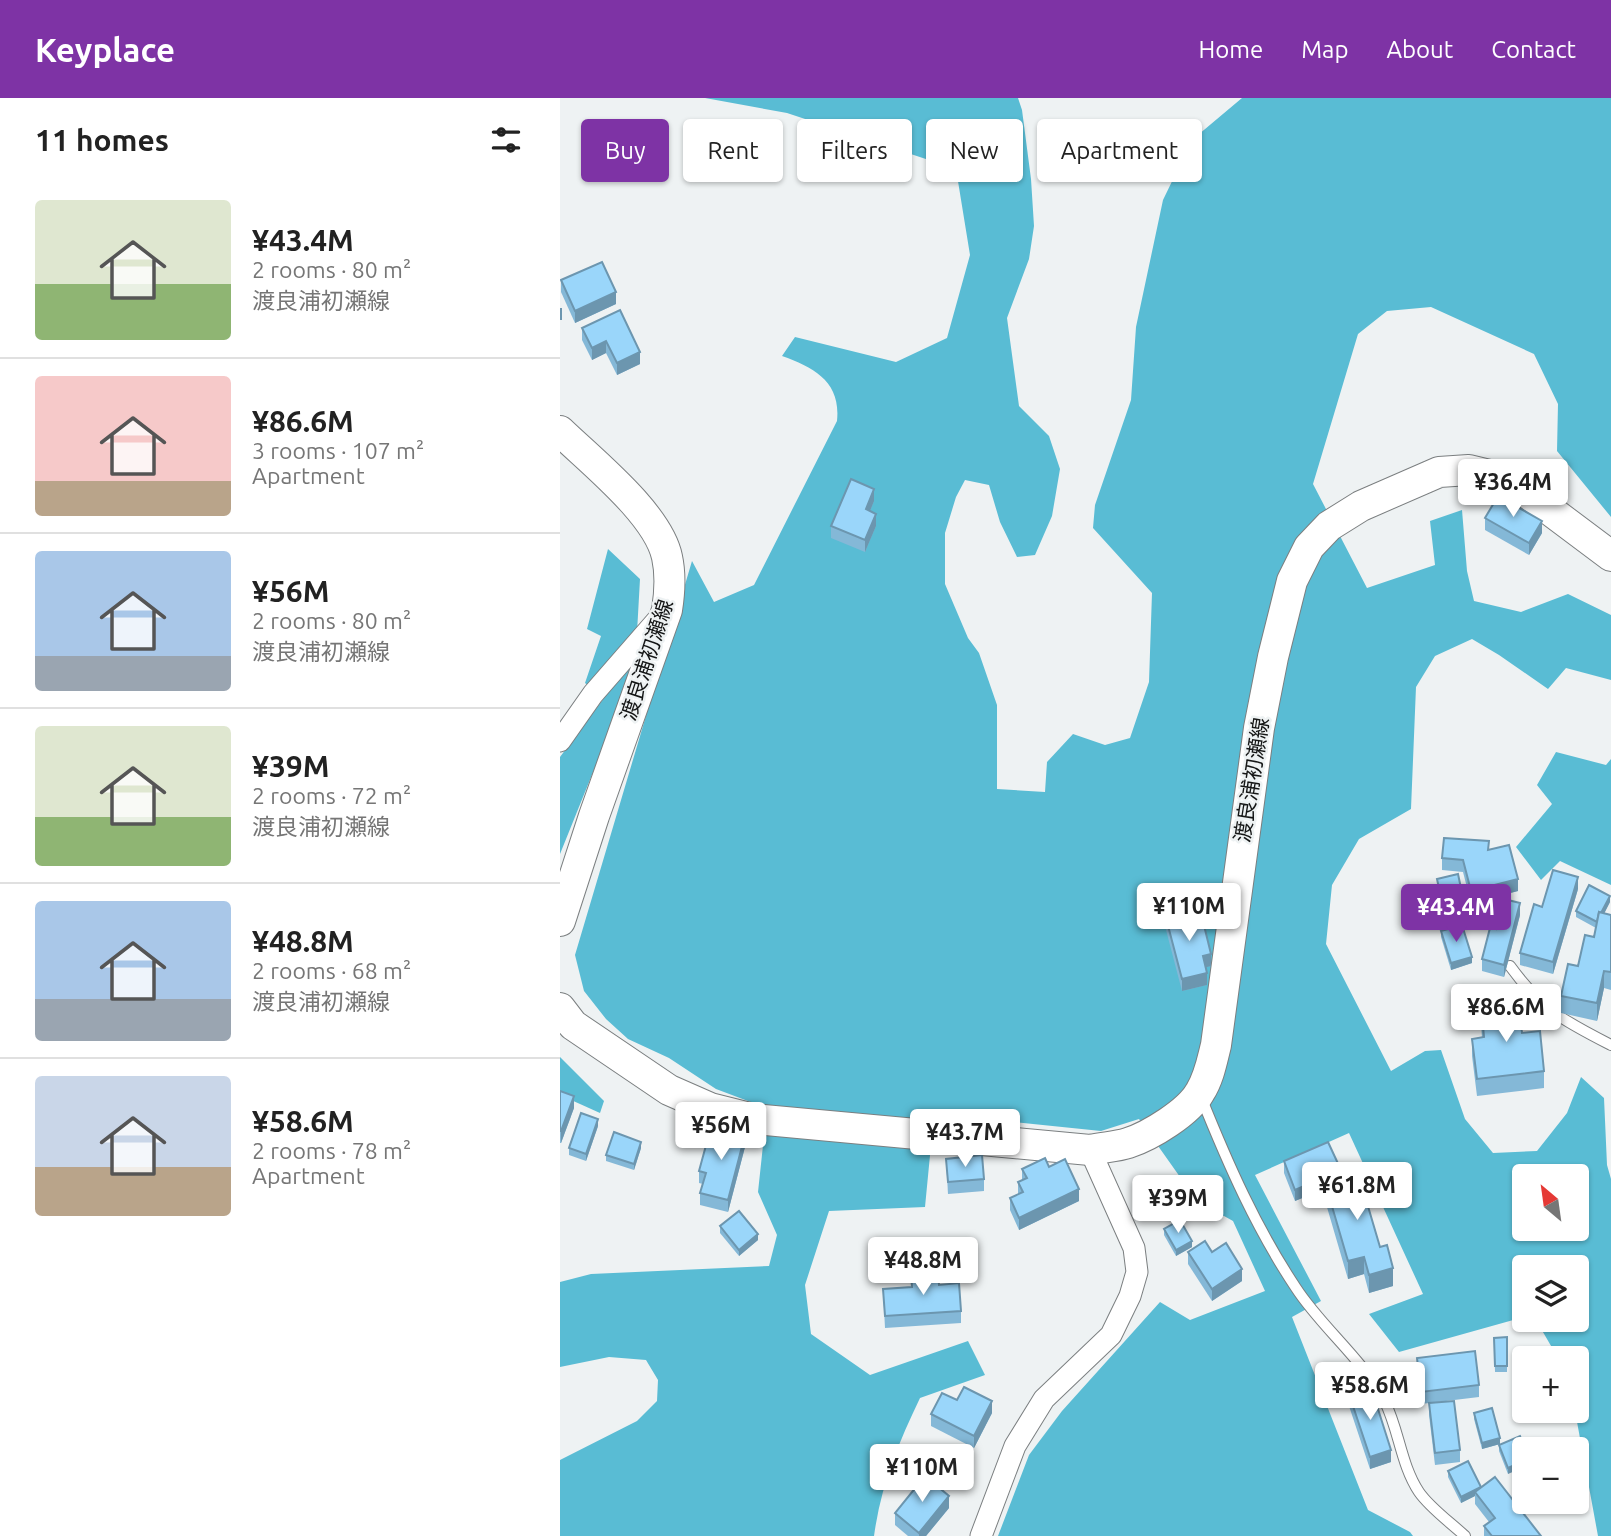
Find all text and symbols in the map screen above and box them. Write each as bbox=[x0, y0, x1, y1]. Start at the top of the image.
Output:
text: Keyplace bbox=[35, 31, 175, 68]
text: Home bbox=[1198, 36, 1263, 63]
text: Map bbox=[1301, 36, 1348, 63]
text: About bbox=[1386, 36, 1453, 63]
text: Contact bbox=[1491, 36, 1576, 63]
chip: Buy bbox=[581, 119, 669, 182]
chip: Rent bbox=[683, 119, 783, 182]
chip: Filters bbox=[797, 119, 912, 182]
chip: New bbox=[926, 119, 1023, 182]
chip: Apartment bbox=[1037, 119, 1202, 182]
icon: filters bbox=[487, 121, 525, 159]
text: 11 homes bbox=[35, 123, 169, 157]
text: ¥43.4M bbox=[252, 223, 354, 257]
icon: home bbox=[91, 228, 175, 312]
text: 2 rooms · 80 m² bbox=[252, 257, 411, 282]
text: 渡良浦初瀬線 bbox=[252, 288, 390, 313]
icon: home bbox=[91, 404, 175, 488]
text: ¥86.6M bbox=[252, 404, 354, 438]
text: 3 rooms · 107 m² bbox=[252, 438, 424, 463]
pin: ¥36.4M bbox=[1456, 460, 1570, 519]
text: Apartment bbox=[252, 463, 365, 488]
text: ¥36.4M bbox=[1474, 469, 1552, 494]
text: ¥56M bbox=[252, 574, 329, 608]
icon: home bbox=[91, 579, 175, 663]
street label: 渡良浦初瀬線 bbox=[615, 596, 677, 723]
text: 2 rooms · 80 m² bbox=[252, 608, 411, 633]
text: 渡良浦初瀬線 bbox=[252, 639, 390, 664]
street label: 渡良浦初瀬線 bbox=[1229, 716, 1273, 844]
text: ¥39M bbox=[252, 749, 329, 783]
icon: home bbox=[91, 754, 175, 838]
text: 2 rooms · 72 m² bbox=[252, 783, 411, 808]
text: 渡良浦初瀬線 bbox=[252, 814, 390, 839]
pin: ¥110M bbox=[1140, 884, 1238, 943]
pin: ¥43.4M bbox=[1399, 884, 1513, 944]
text: ¥110M bbox=[1153, 893, 1225, 918]
text: ¥43.4M bbox=[1417, 894, 1495, 919]
text: ¥48.8M bbox=[252, 924, 354, 958]
icon: home bbox=[91, 929, 175, 1013]
text: 2 rooms · 68 m² bbox=[252, 958, 411, 983]
pin: ¥86.6M bbox=[1449, 984, 1563, 1044]
text: 渡良浦初瀬線 bbox=[252, 989, 390, 1014]
text: ¥86.6M bbox=[1467, 994, 1545, 1019]
pin: ¥56M bbox=[680, 1102, 762, 1162]
icon: home bbox=[91, 1104, 175, 1188]
text: ¥58.6M bbox=[252, 1104, 354, 1138]
pin: ¥43.7M bbox=[908, 1110, 1022, 1169]
text: ¥56M bbox=[691, 1112, 751, 1137]
text: ¥43.7M bbox=[926, 1119, 1004, 1144]
text: 2 rooms · 78 m² bbox=[252, 1138, 411, 1163]
pin: ¥61.8M bbox=[1300, 1162, 1414, 1222]
text: Apartment bbox=[252, 1163, 365, 1188]
north arrow bbox=[1512, 1164, 1589, 1241]
map controls bbox=[1512, 1164, 1589, 1514]
text: ¥61.8M bbox=[1318, 1172, 1396, 1197]
pin: ¥39M bbox=[1137, 1176, 1219, 1235]
text: ¥39M bbox=[1148, 1185, 1208, 1210]
pin: ¥48.8M bbox=[866, 1238, 980, 1297]
text: ¥48.8M bbox=[884, 1247, 962, 1272]
button: layers bbox=[1512, 1255, 1589, 1332]
button: + bbox=[1512, 1346, 1589, 1423]
pin: ¥58.6M bbox=[1313, 1362, 1427, 1422]
text: ¥58.6M bbox=[1331, 1372, 1409, 1397]
button: − bbox=[1512, 1437, 1589, 1514]
pin: ¥110M bbox=[873, 1444, 971, 1504]
text: ¥110M bbox=[886, 1454, 958, 1479]

